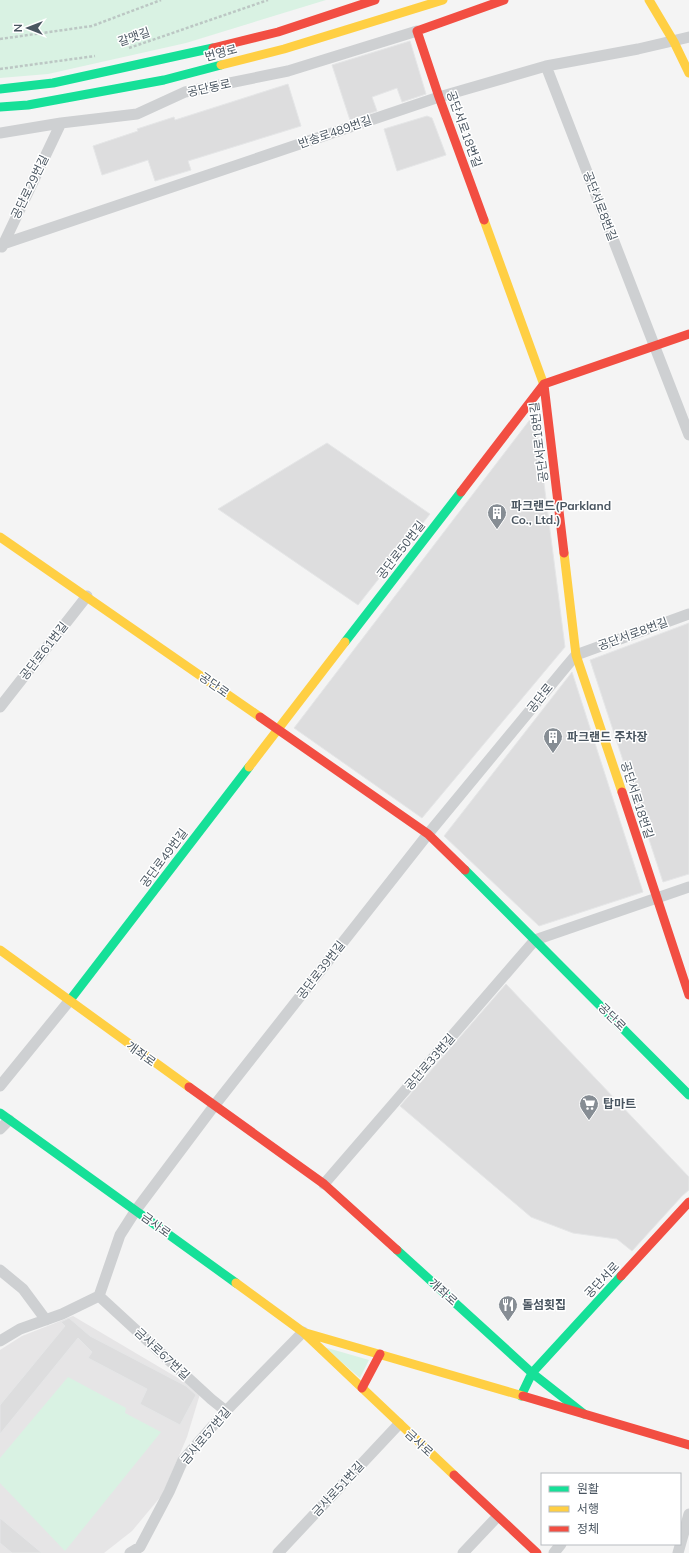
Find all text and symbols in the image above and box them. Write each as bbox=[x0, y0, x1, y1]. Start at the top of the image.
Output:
north arrow bbox=[8, 8, 48, 48]
text: N bbox=[11, 24, 25, 32]
street label: 갈맷길 bbox=[116, 24, 152, 49]
street label: 번영로 bbox=[203, 41, 239, 64]
street label: 공단동로 bbox=[186, 76, 232, 99]
street label: 공단서로18번길 bbox=[444, 88, 485, 169]
street label: 반송로489번길 bbox=[296, 112, 374, 151]
street label: 공단로29번길 bbox=[8, 152, 52, 221]
street label: 공단서로8번길 bbox=[580, 169, 621, 243]
street label: 공단서로18번길 bbox=[526, 401, 551, 483]
place label: 파크랜드(Parkland Co., Ltd.) bbox=[511, 498, 611, 527]
building icon: 파크랜드(Parkland Co., Ltd.) bbox=[486, 502, 508, 530]
street label: 공단로50번길 bbox=[373, 518, 428, 582]
street label: 공단서로8번길 bbox=[596, 614, 670, 653]
street label: 공단로61번길 bbox=[16, 619, 71, 683]
street label: 공단로 bbox=[196, 669, 232, 700]
street label: 공단로 bbox=[523, 680, 556, 715]
building icon: 파크랜드 주차장 bbox=[542, 726, 564, 754]
place label: 파크랜드 주차장 bbox=[567, 729, 648, 744]
street label: 공단서로18번길 bbox=[618, 759, 657, 841]
street label: 공단로49번길 bbox=[137, 825, 191, 890]
street label: 공단로39번길 bbox=[293, 938, 348, 1002]
street label: 공단로 bbox=[595, 1000, 629, 1034]
street label: 공단로33번길 bbox=[401, 1030, 458, 1093]
street label: 개좌로 bbox=[123, 1038, 159, 1069]
supermarket icon: 탑마트 bbox=[578, 1093, 600, 1121]
place label: 탑마트 bbox=[603, 1096, 636, 1111]
street label: 금사로 bbox=[138, 1209, 174, 1240]
street label: 공단서로 bbox=[581, 1258, 622, 1301]
street label: 개좌로 bbox=[426, 1275, 461, 1308]
restaurant icon: 돌섬횟집 bbox=[497, 1294, 519, 1322]
place label: 돌섬횟집 bbox=[522, 1297, 566, 1312]
street label: 금사로67번길 bbox=[132, 1324, 193, 1383]
street label: 금사로57번길 bbox=[177, 1404, 234, 1467]
street label: 금사로 bbox=[402, 1426, 437, 1459]
street label: 금사로51번길 bbox=[308, 1458, 367, 1519]
legend bbox=[541, 1473, 681, 1545]
text: 원활 bbox=[577, 1481, 599, 1496]
text: 서행 bbox=[577, 1501, 599, 1516]
text: 정체 bbox=[577, 1521, 599, 1536]

